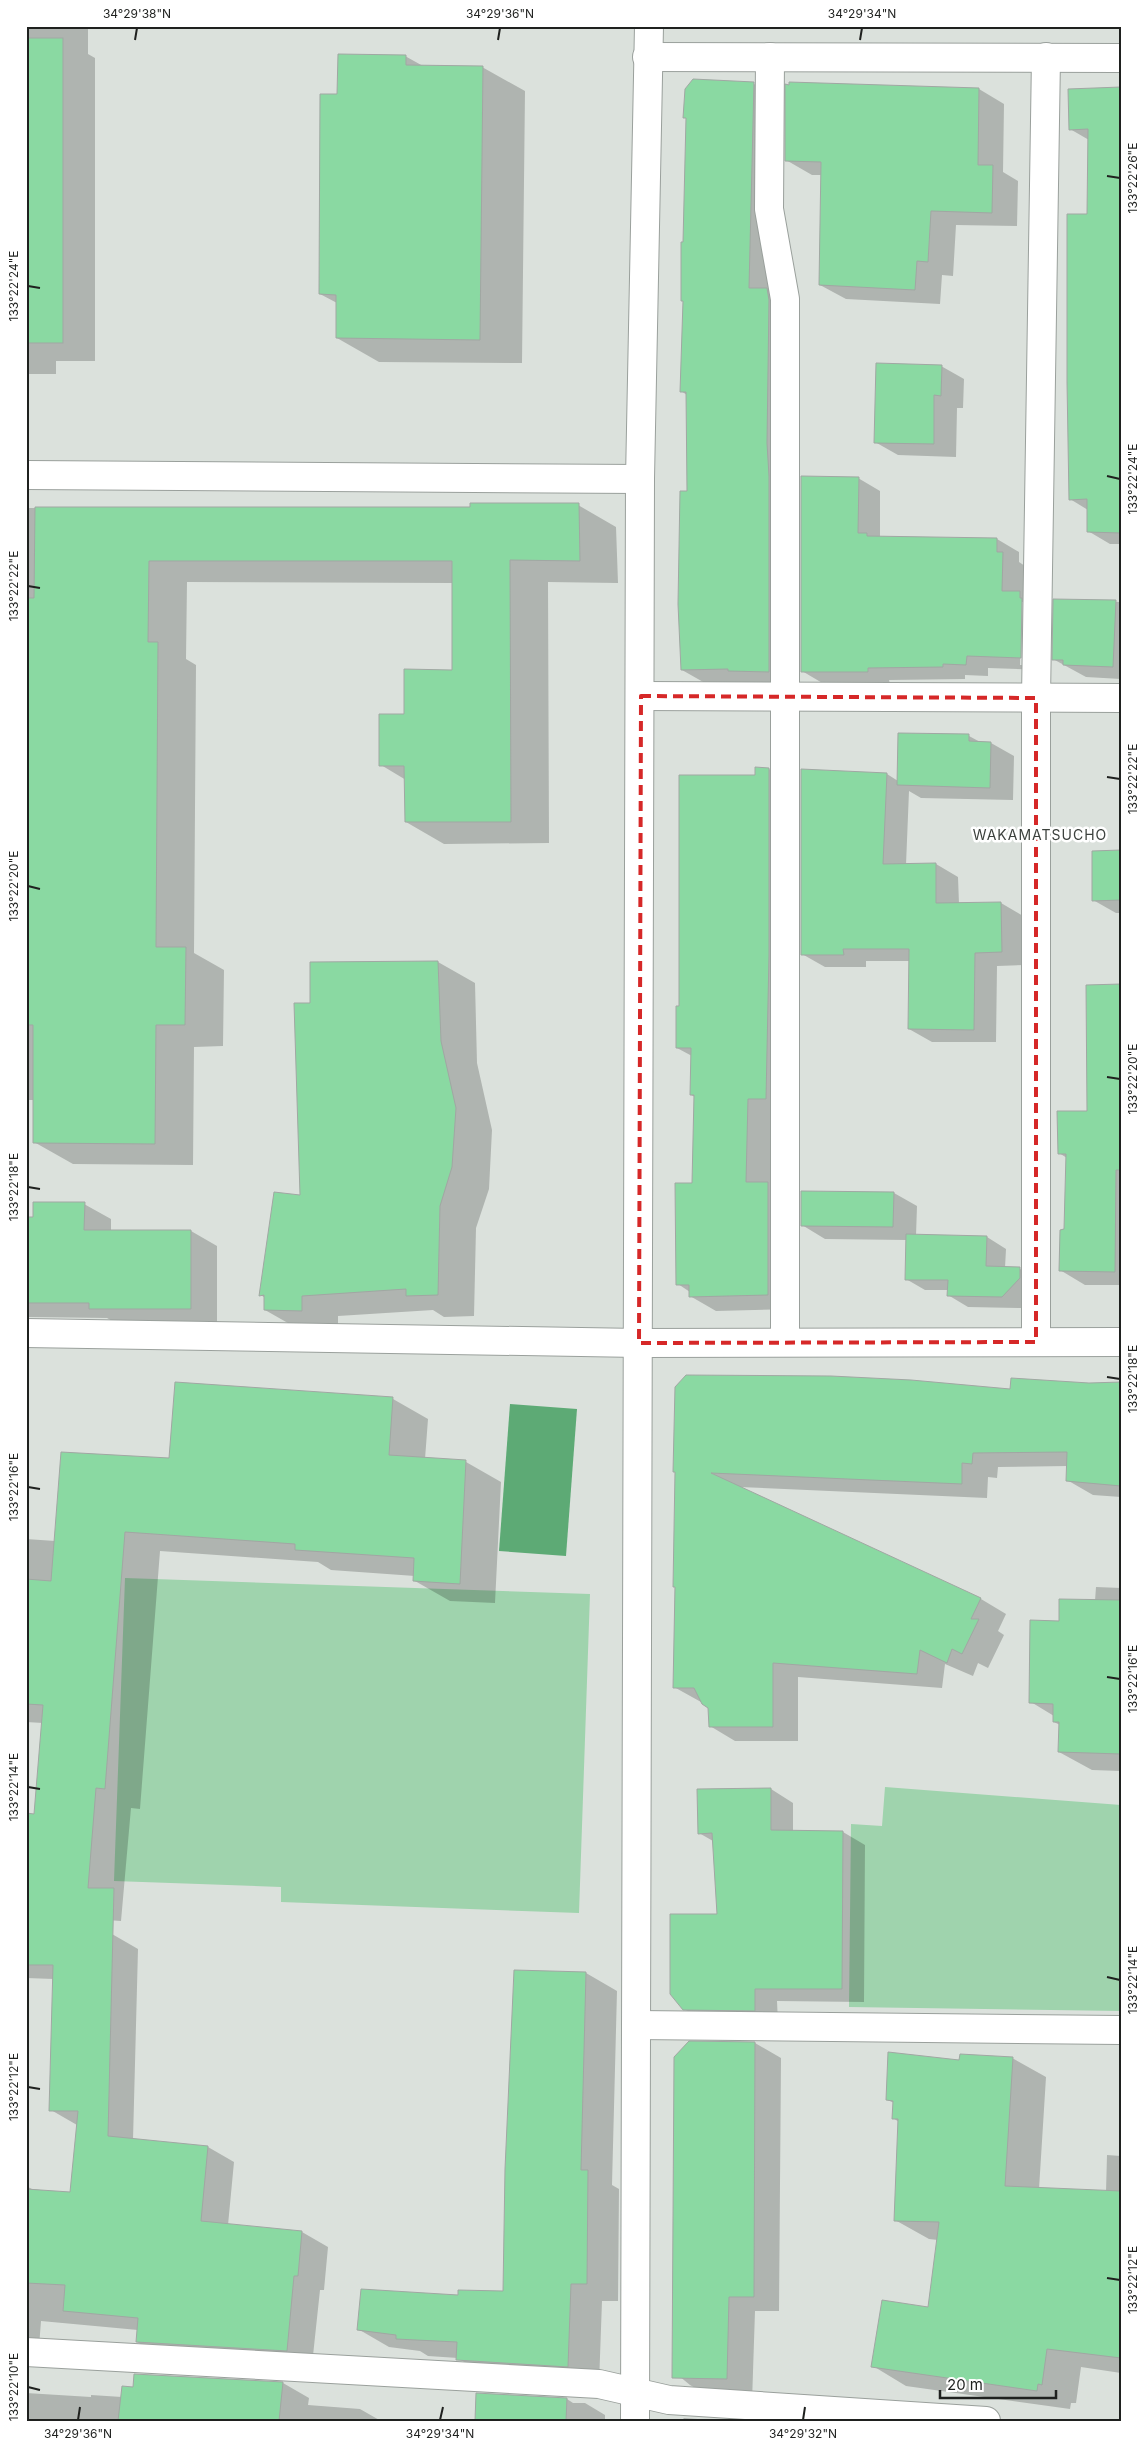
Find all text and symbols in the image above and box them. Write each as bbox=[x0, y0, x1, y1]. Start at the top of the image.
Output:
text: 34°29'38"N bbox=[103, 6, 171, 21]
text: 34°29'36"N bbox=[466, 6, 534, 21]
text: 34°29'34"N bbox=[828, 6, 896, 21]
text: 133°22'26"E bbox=[1125, 143, 1140, 213]
text: 133°22'24"E bbox=[6, 251, 21, 321]
text: 133°22'24"E bbox=[1125, 444, 1140, 514]
text: 133°22'22"E bbox=[6, 551, 21, 621]
text: 133°22'22"E bbox=[1125, 744, 1140, 814]
district label: WAKAMATSUCHO bbox=[973, 826, 1107, 843]
text: 133°22'20"E bbox=[6, 851, 21, 921]
text: 133°22'20"E bbox=[1125, 1044, 1140, 1114]
text: 133°22'18"E bbox=[6, 1153, 21, 1221]
text: 133°22'18"E bbox=[1125, 1345, 1140, 1413]
text: 133°22'16"E bbox=[6, 1453, 21, 1521]
text: 133°22'16"E bbox=[1125, 1645, 1140, 1713]
text: 133°22'14"E bbox=[6, 1753, 21, 1821]
text: 133°22'14"E bbox=[1125, 1946, 1140, 2014]
text: 133°22'12"E bbox=[6, 2053, 21, 2121]
text: 133°22'12"E bbox=[1125, 2246, 1140, 2314]
text: 133°22'10"E bbox=[6, 2353, 21, 2421]
scale bar bbox=[940, 2367, 1056, 2399]
text: 20 m bbox=[947, 2375, 983, 2394]
text: 34°29'36"N bbox=[44, 2426, 112, 2441]
text: 34°29'34"N bbox=[406, 2426, 474, 2441]
text: 34°29'32"N bbox=[769, 2426, 837, 2441]

